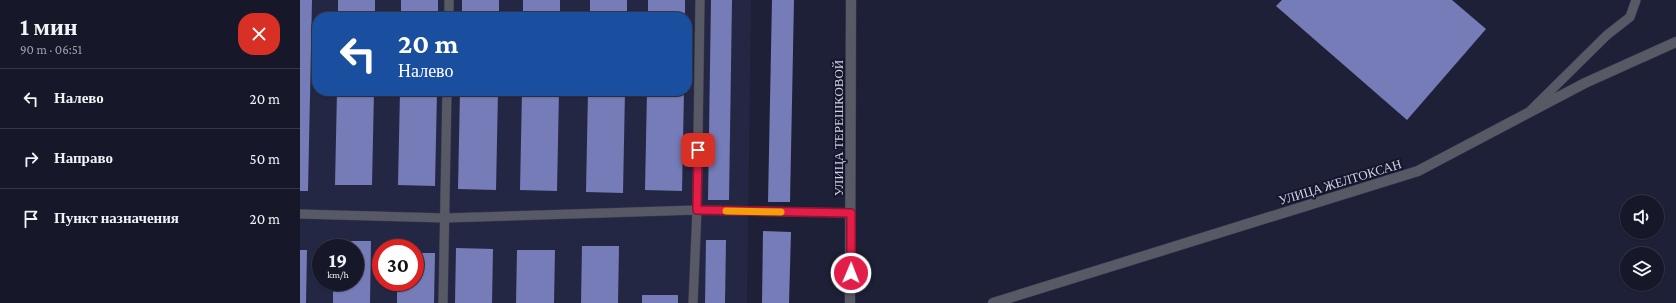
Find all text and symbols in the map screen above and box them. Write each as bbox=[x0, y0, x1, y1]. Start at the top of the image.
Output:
text: 1 мин bbox=[20, 13, 78, 40]
button: close bbox=[238, 13, 280, 55]
icon: left bbox=[332, 28, 384, 80]
text: 20 m bbox=[398, 28, 458, 59]
text: 90 m · 06:51 bbox=[20, 42, 82, 57]
street label: УЛИЦА ТЕРЕШКОВОЙ bbox=[831, 60, 846, 196]
text: Налево bbox=[398, 61, 454, 81]
icon: left bbox=[20, 88, 42, 110]
text: Налево bbox=[54, 90, 104, 106]
text: 20 m bbox=[250, 91, 280, 107]
pin bbox=[681, 133, 715, 167]
icon: arrive bbox=[687, 139, 709, 161]
icon: right bbox=[20, 148, 42, 170]
text: Направо bbox=[54, 150, 113, 166]
text: 50 m bbox=[250, 151, 280, 167]
street label: УЛИЦА ЖЕЛТОКСАН bbox=[1277, 156, 1403, 208]
map controls bbox=[1620, 195, 1664, 291]
button: sound bbox=[1620, 195, 1664, 239]
icon: arrive bbox=[20, 208, 42, 230]
text: Пункт назначения bbox=[54, 210, 179, 226]
text: 20 m bbox=[250, 211, 280, 227]
speed limit sign: 30 bbox=[372, 239, 424, 291]
button: layers bbox=[1620, 247, 1664, 291]
text: 19 bbox=[329, 249, 347, 271]
position arrow bbox=[830, 252, 872, 294]
text: km/h bbox=[327, 269, 349, 280]

